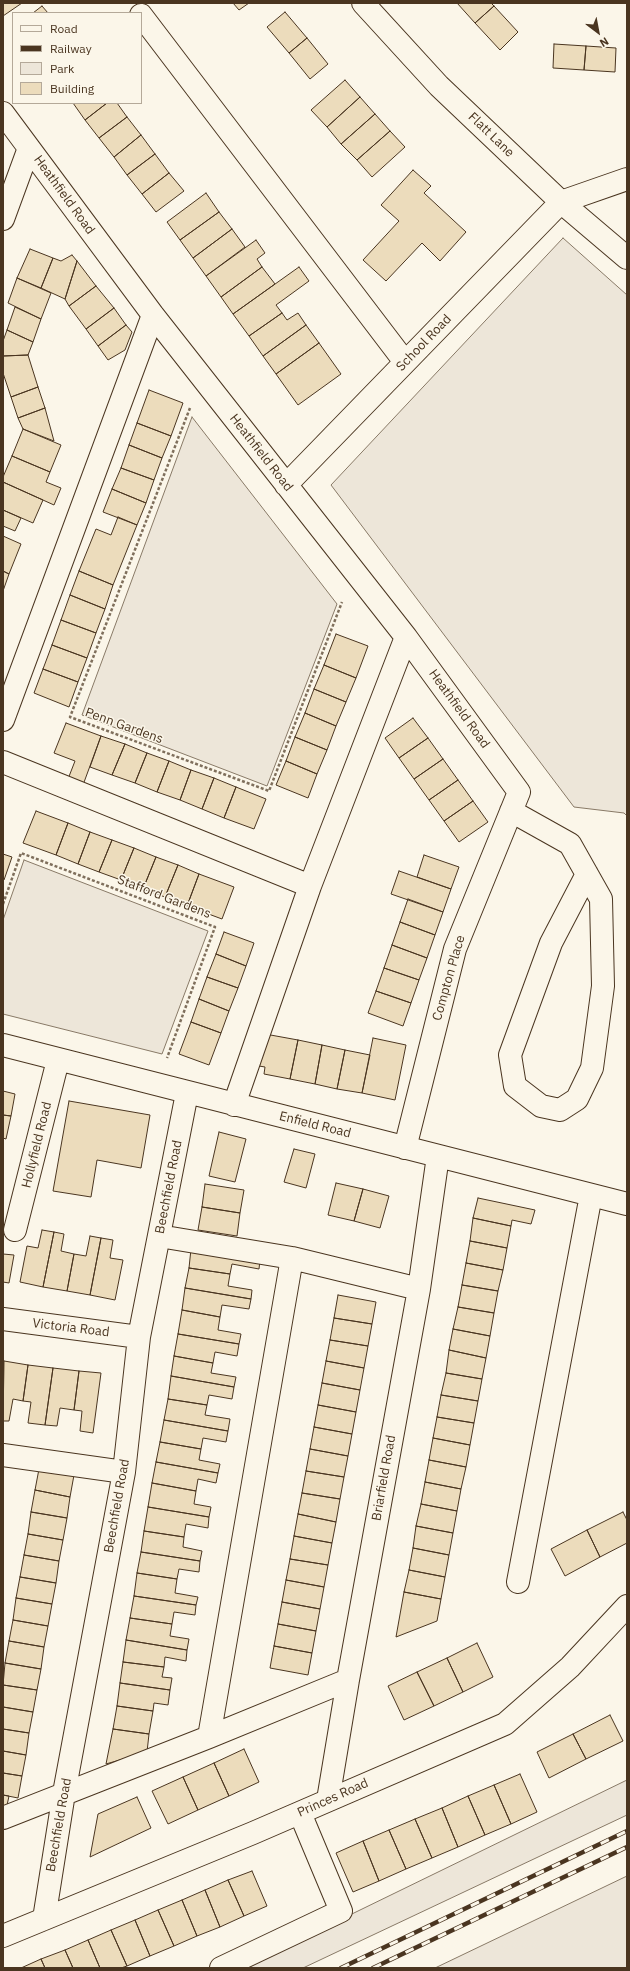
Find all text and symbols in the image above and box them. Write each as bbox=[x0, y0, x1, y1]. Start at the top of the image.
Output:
legend bbox=[12, 12, 142, 104]
north arrow bbox=[578, 12, 618, 52]
text: Road bbox=[50, 21, 78, 36]
text: N bbox=[597, 34, 611, 50]
text: Railway bbox=[50, 41, 92, 56]
text: Park bbox=[50, 61, 74, 76]
text: Building bbox=[50, 81, 94, 96]
street label: Flatt Lane bbox=[465, 109, 517, 161]
street label: Heathfield Road bbox=[30, 152, 98, 238]
street label: School Road bbox=[393, 311, 455, 375]
street label: Heathfield Road bbox=[226, 411, 296, 495]
street label: Heathfield Road bbox=[425, 666, 493, 752]
street label: Penn Gardens bbox=[83, 705, 165, 747]
street label: Stafford Gardens bbox=[115, 872, 213, 922]
street label: Compton Place bbox=[429, 933, 469, 1023]
street label: Hollyfield Road bbox=[19, 1100, 55, 1190]
street label: Enfield Road bbox=[277, 1109, 353, 1141]
street label: Beechfield Road bbox=[152, 1139, 186, 1235]
street label: Victoria Road bbox=[32, 1316, 110, 1340]
street label: Briarfield Road bbox=[369, 1434, 399, 1522]
street label: Beechfield Road bbox=[101, 1458, 133, 1554]
street label: Princes Road bbox=[295, 1775, 371, 1821]
street label: Beechfield Road bbox=[43, 1777, 75, 1873]

